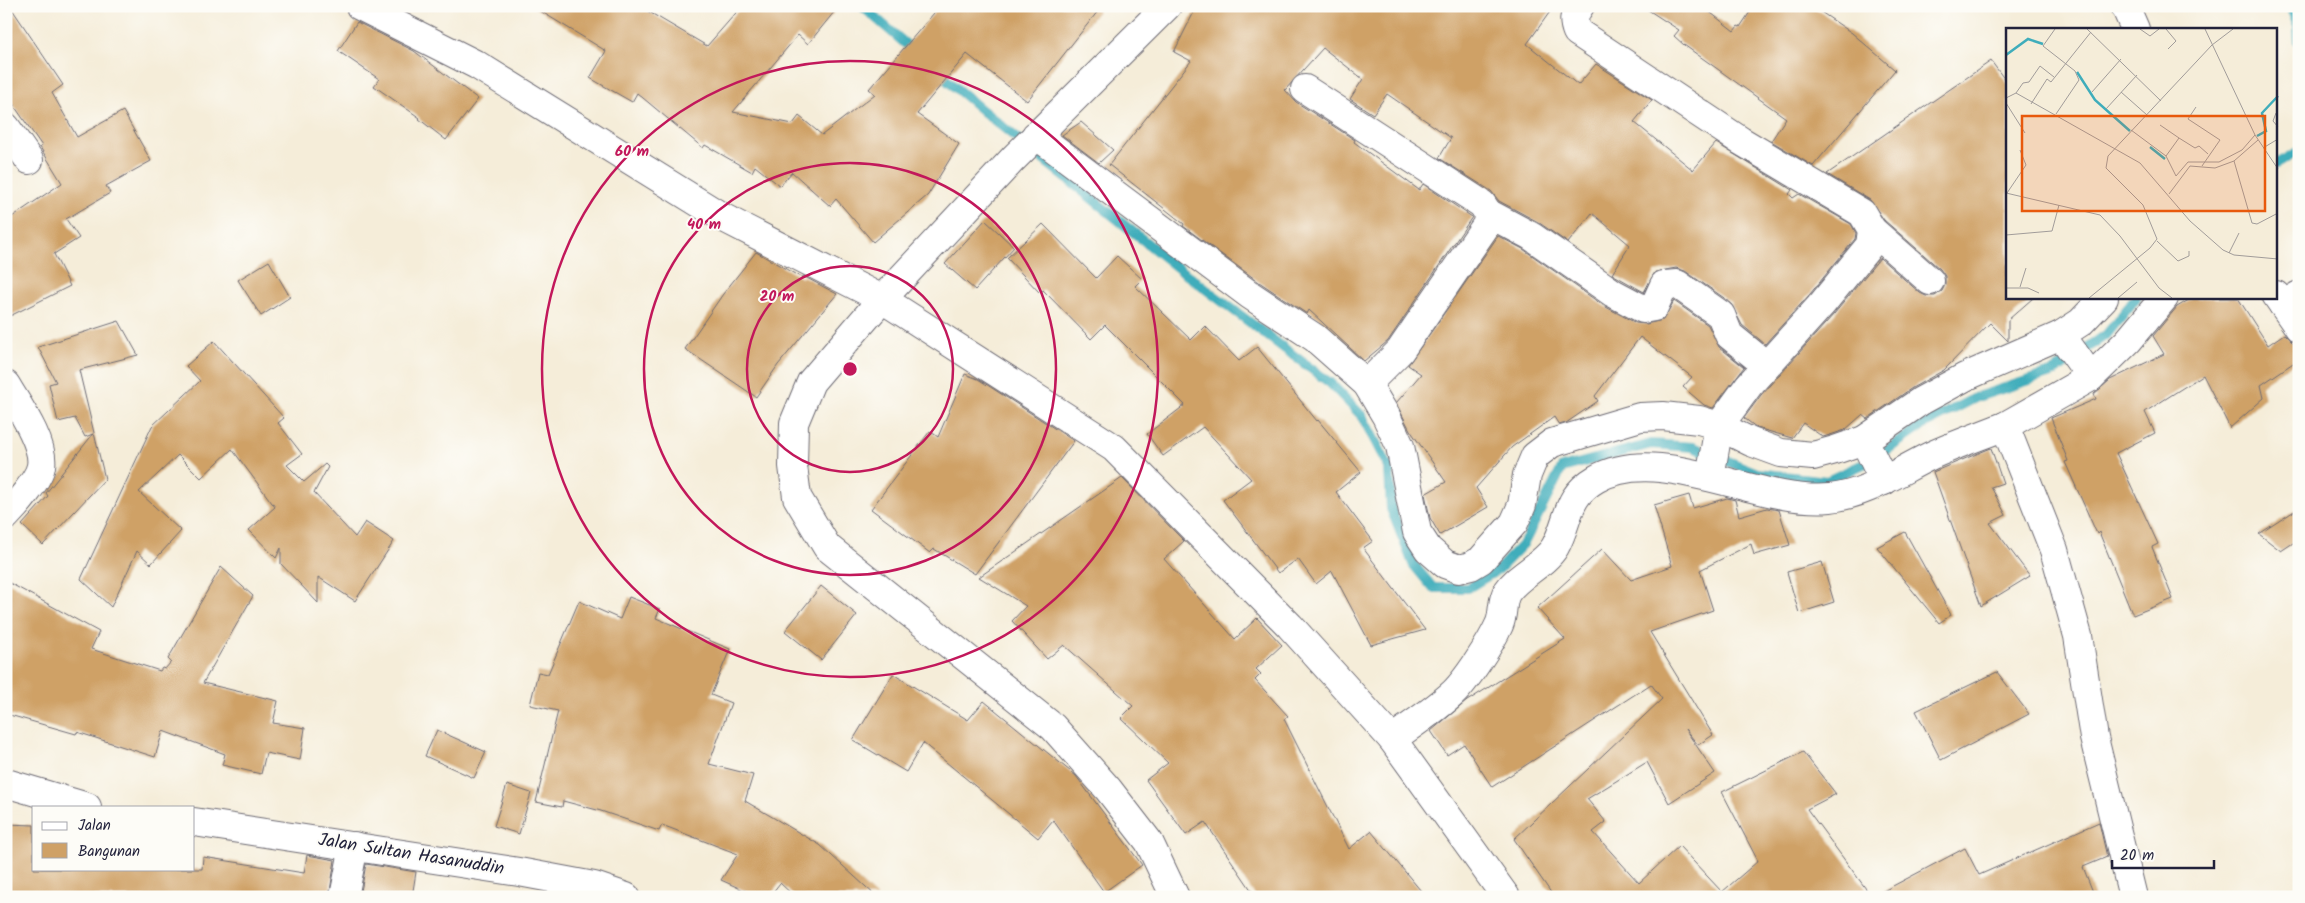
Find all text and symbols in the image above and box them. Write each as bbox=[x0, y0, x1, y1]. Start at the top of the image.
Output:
inset map bbox=[2006, 28, 2278, 299]
text: 60 m bbox=[615, 140, 649, 164]
text: 40 m bbox=[687, 213, 721, 237]
text: 20 m bbox=[760, 285, 794, 309]
centre of rings bbox=[841, 360, 859, 378]
legend bbox=[32, 806, 195, 870]
text: Jalan bbox=[78, 814, 111, 838]
street label: Jalan Sultan Hasanuddin bbox=[316, 826, 506, 884]
scale bar bbox=[2112, 838, 2215, 870]
text: Bangunan bbox=[78, 840, 140, 864]
text: 20 m bbox=[2120, 844, 2154, 868]

